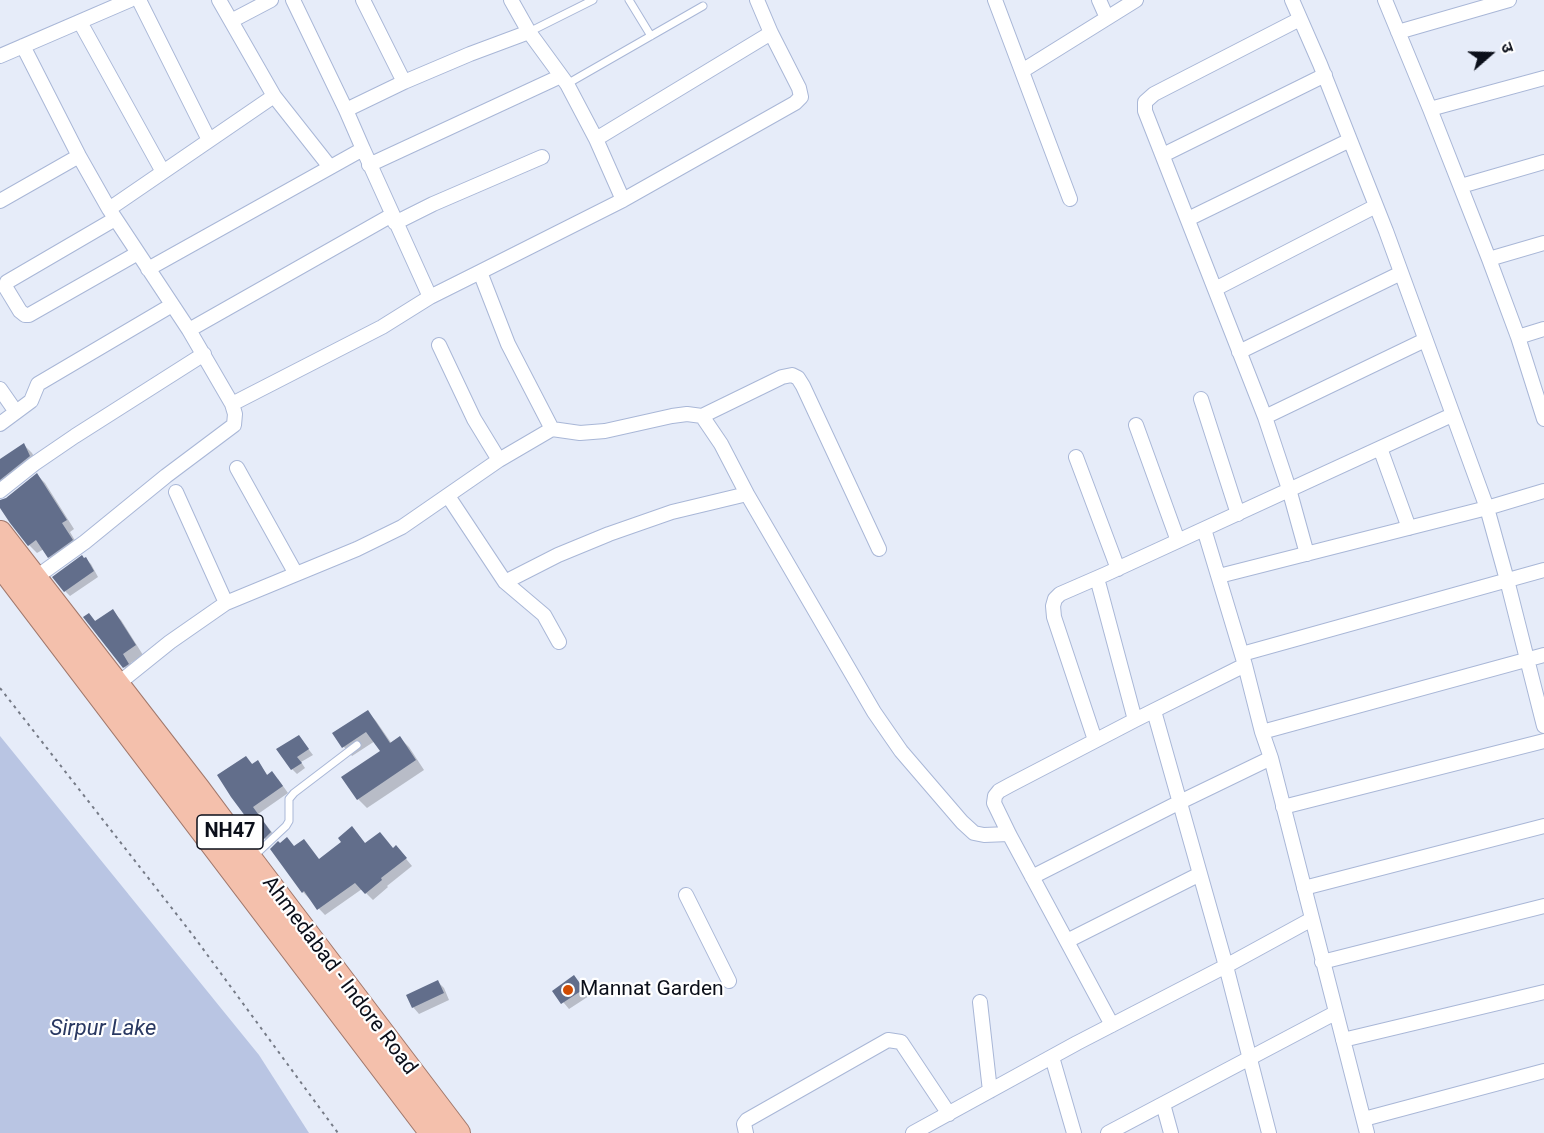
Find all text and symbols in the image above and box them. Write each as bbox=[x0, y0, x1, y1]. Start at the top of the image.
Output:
north arrow bbox=[1460, 24, 1520, 84]
text: उ bbox=[1497, 40, 1518, 55]
road number: NH47 bbox=[197, 815, 263, 849]
street label: Ahmedabad - Indore Road bbox=[256, 872, 422, 1080]
place label: Mannat Garden bbox=[580, 977, 724, 1003]
marker: Mannat Garden bbox=[561, 983, 575, 997]
water label: Sirpur Lake bbox=[50, 1016, 156, 1042]

